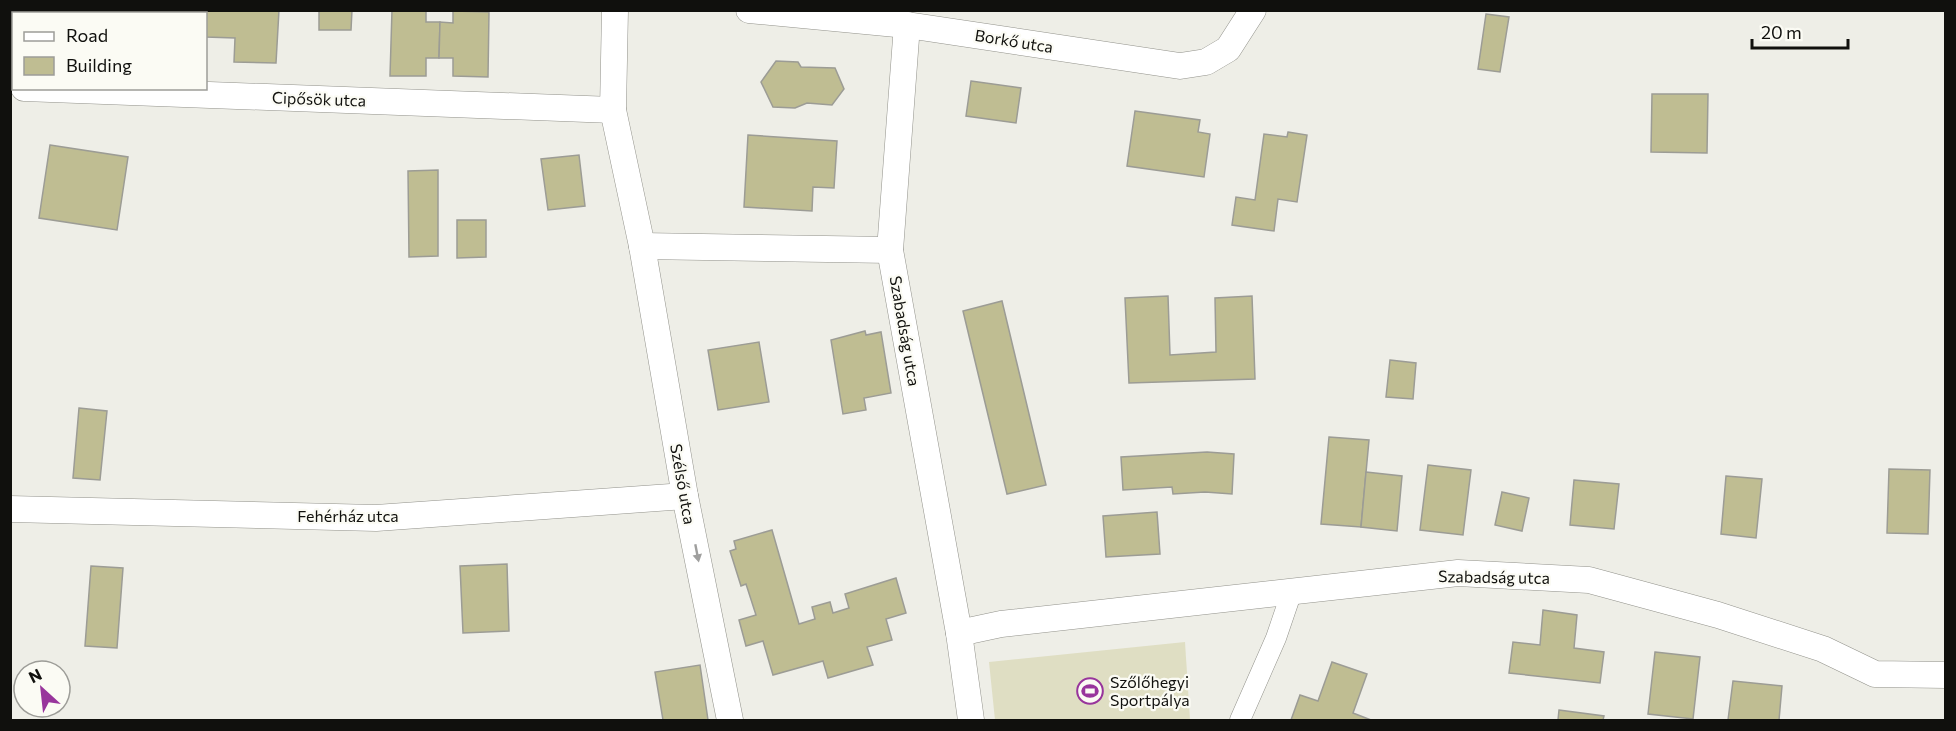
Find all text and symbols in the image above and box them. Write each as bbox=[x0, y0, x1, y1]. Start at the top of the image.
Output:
legend bbox=[12, 12, 207, 90]
scale bar bbox=[1752, 12, 1848, 50]
text: 20 m bbox=[1761, 21, 1802, 43]
text: Road bbox=[66, 24, 108, 46]
street label: Borkő utca bbox=[974, 25, 1055, 56]
text: Building bbox=[66, 54, 132, 76]
street label: Cipősök utca bbox=[272, 87, 366, 110]
street label: Szabadság utca bbox=[886, 274, 925, 388]
street label: Szélső utca bbox=[667, 442, 700, 526]
street label: Fehérház utca bbox=[297, 506, 399, 525]
one-way arrow bbox=[693, 544, 702, 563]
street label: Szabadság utca bbox=[1438, 566, 1550, 587]
north arrow bbox=[12, 659, 72, 719]
text: N bbox=[25, 664, 45, 686]
place label: Szőlőhegyi Sportpálya bbox=[1110, 672, 1190, 709]
sports icon: Szőlőhegyi Sportpálya bbox=[1075, 676, 1105, 706]

